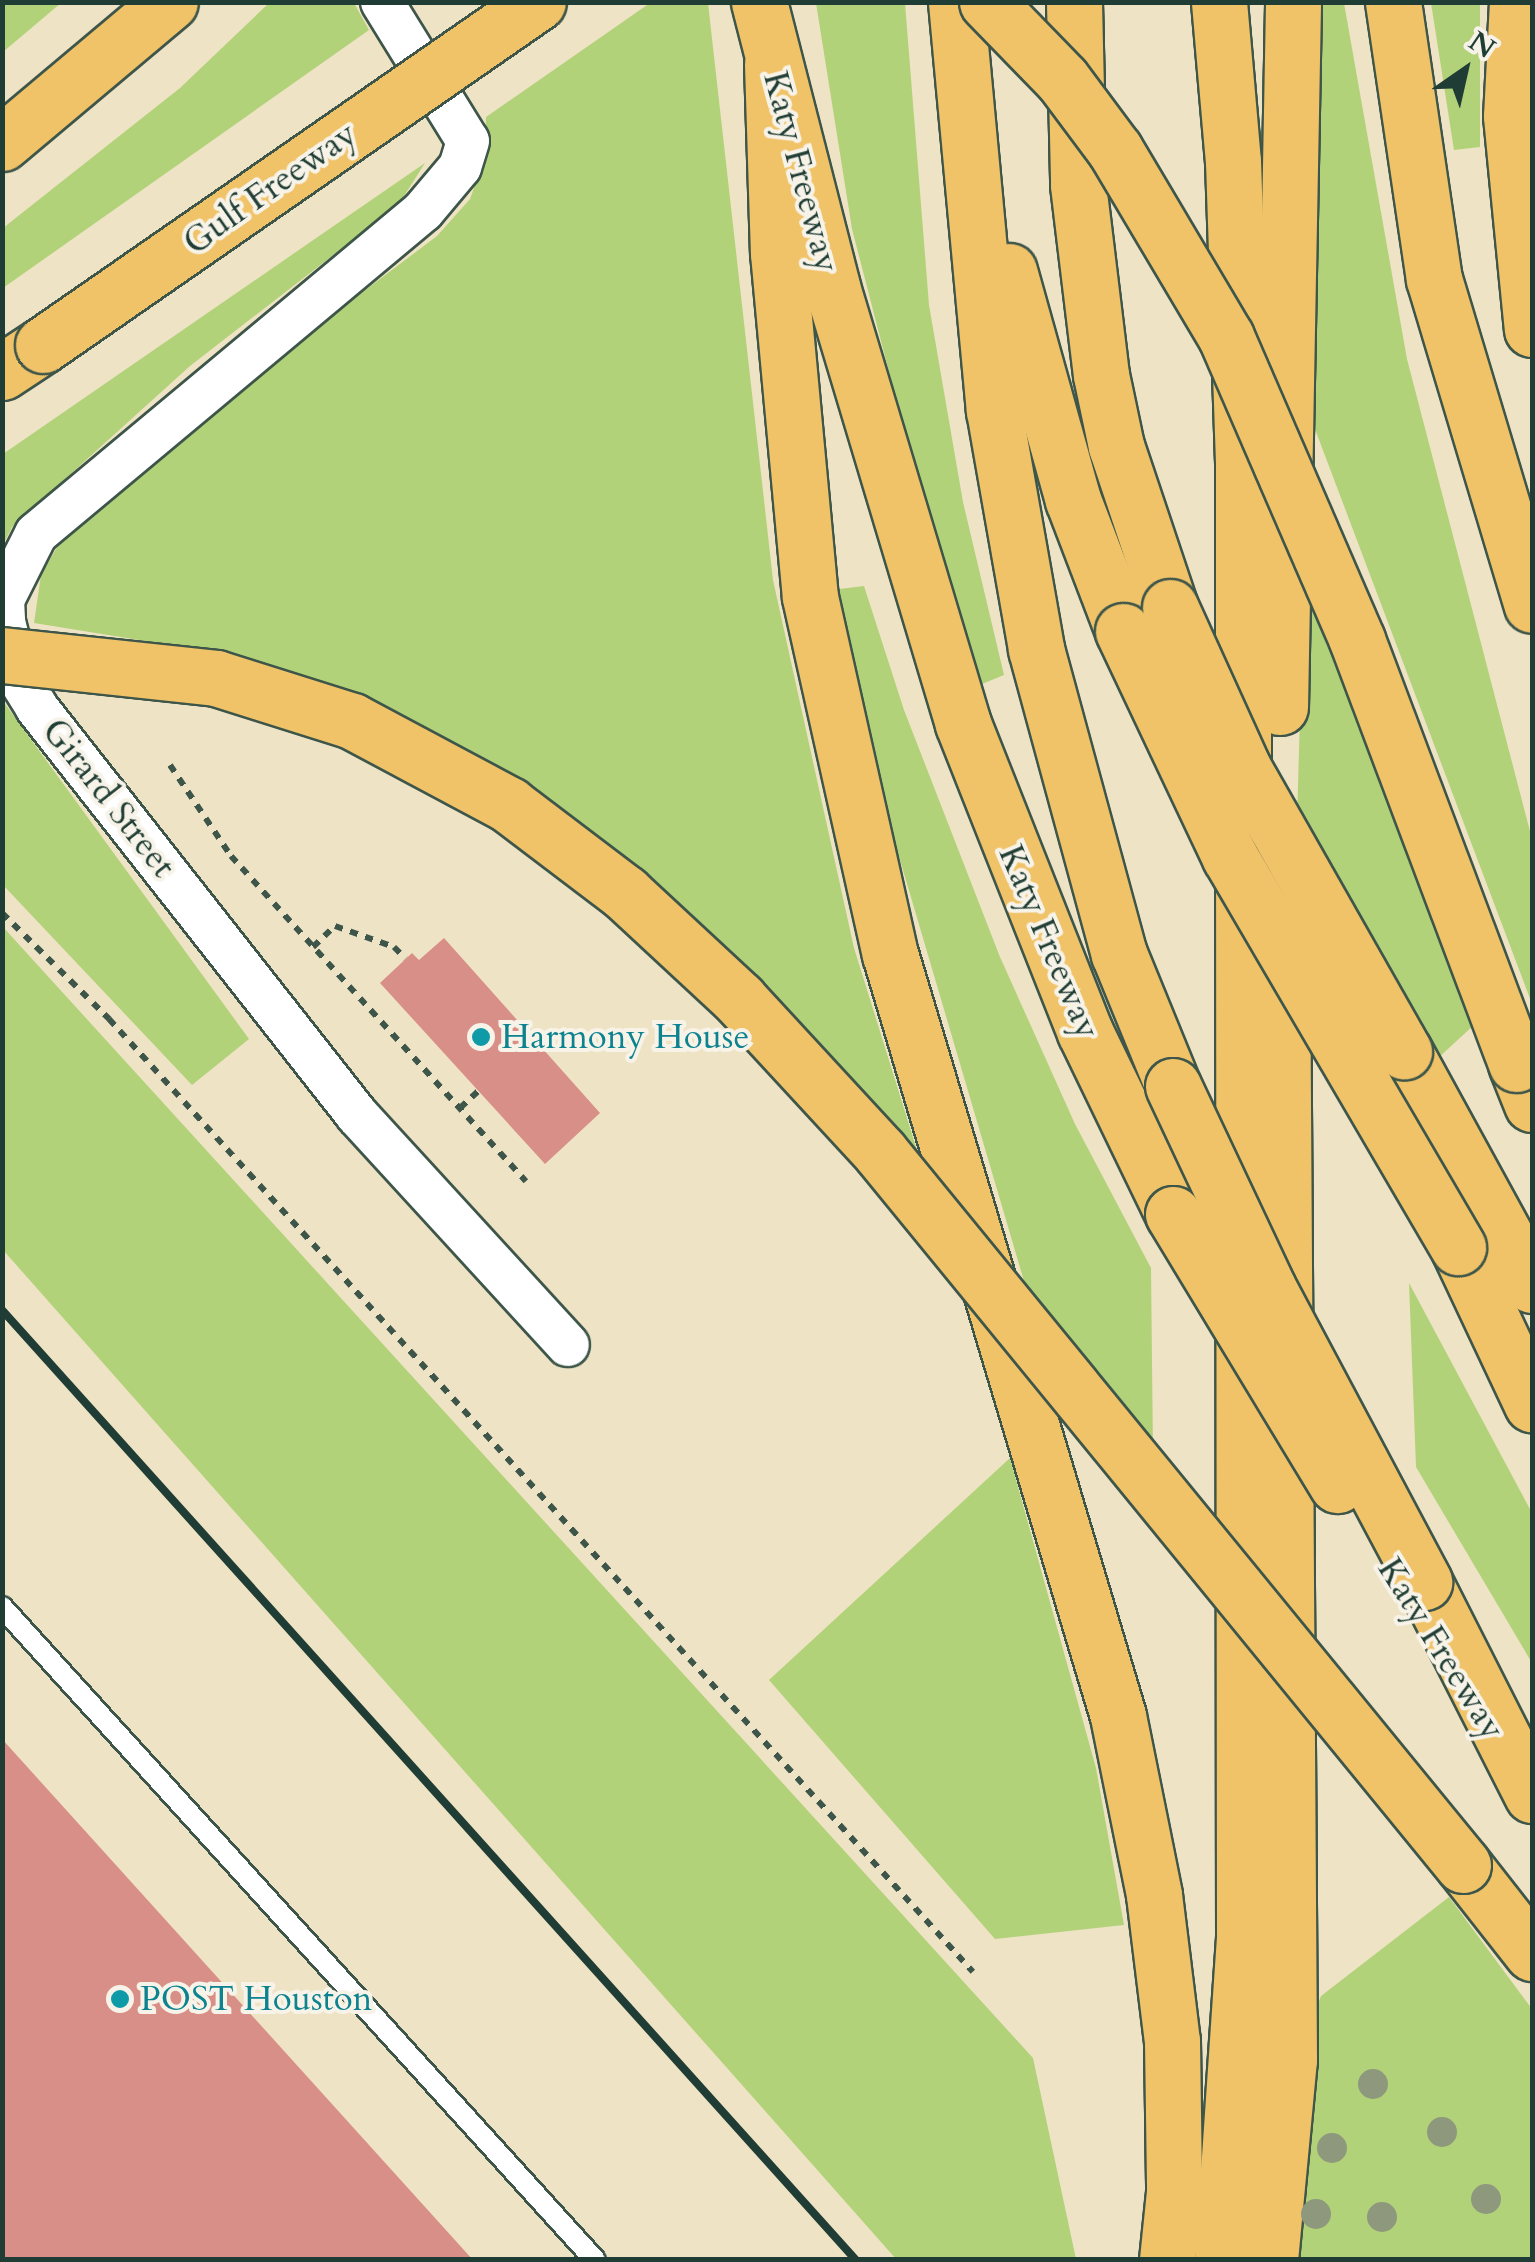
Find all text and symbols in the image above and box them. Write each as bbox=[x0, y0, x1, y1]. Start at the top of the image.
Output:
north arrow bbox=[1415, 20, 1515, 120]
text: N bbox=[1461, 23, 1502, 68]
street label: Katy Freeway bbox=[754, 67, 848, 277]
street label: Gulf Freeway bbox=[175, 113, 365, 263]
street label: Girard Street bbox=[34, 710, 184, 886]
street label: Katy Freeway bbox=[989, 839, 1109, 1045]
place label: Harmony House bbox=[501, 1016, 749, 1058]
marker: Harmony House bbox=[470, 1026, 492, 1048]
street label: Katy Freeway bbox=[1369, 1550, 1513, 1748]
place label: POST Houston bbox=[140, 1978, 373, 2020]
marker: POST Houston bbox=[109, 1988, 131, 2010]

